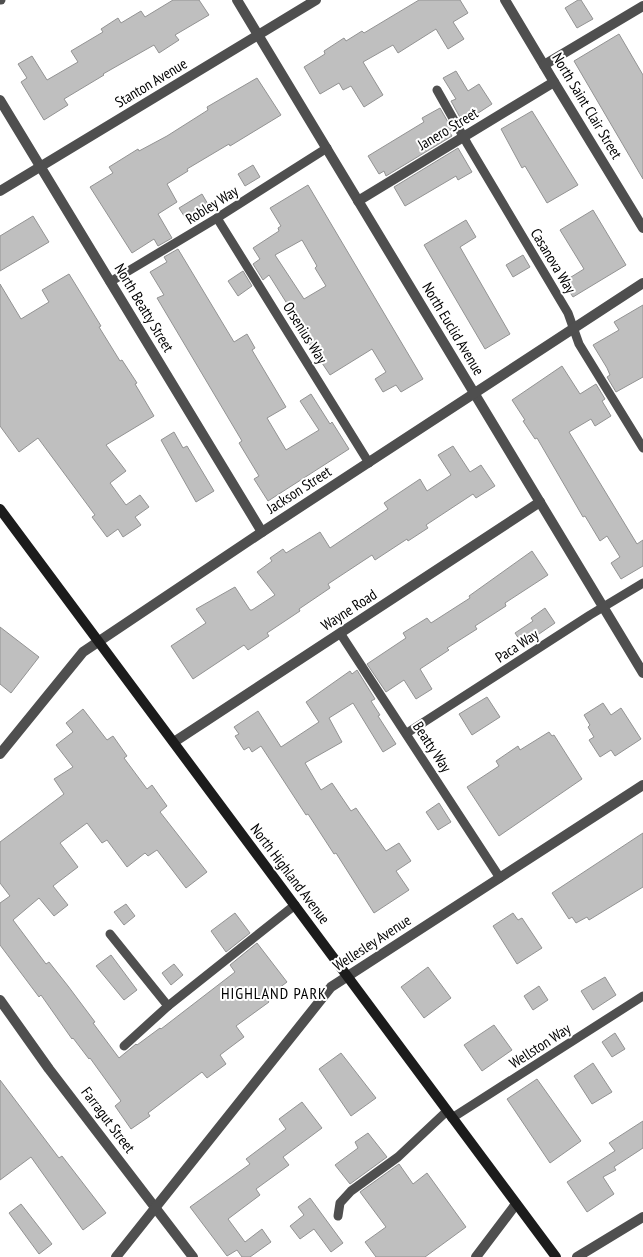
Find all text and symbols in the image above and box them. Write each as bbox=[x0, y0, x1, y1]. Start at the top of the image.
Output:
street label: North Saint Clair Street bbox=[548, 49, 627, 162]
street label: Stanton Avenue bbox=[111, 54, 190, 112]
street label: Janero Street bbox=[413, 103, 481, 155]
street label: Robley Way bbox=[182, 181, 242, 228]
street label: Casanova Way bbox=[527, 225, 580, 297]
street label: North Beatty Street bbox=[111, 260, 178, 355]
street label: North Euclid Avenue bbox=[418, 279, 489, 379]
street label: Orsenius Way bbox=[279, 298, 332, 367]
street label: Jackson Street bbox=[262, 462, 335, 518]
street label: Wayne Road bbox=[317, 585, 380, 635]
street label: Paca Way bbox=[491, 624, 542, 667]
street label: Beatty Way bbox=[409, 718, 456, 776]
street label: North Highland Avenue bbox=[247, 820, 334, 928]
street label: Wellesley Avenue bbox=[329, 910, 414, 975]
district label: HIGHLAND PARK bbox=[221, 983, 327, 1003]
street label: Wellston Way bbox=[506, 1019, 574, 1072]
street label: Farragut Street bbox=[77, 1083, 139, 1156]

